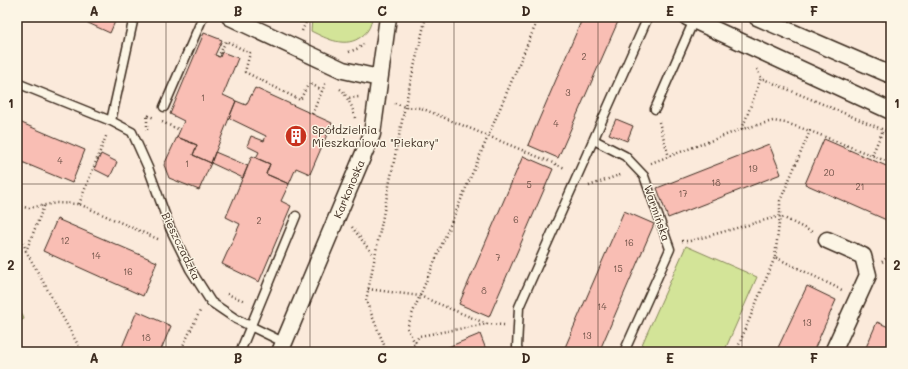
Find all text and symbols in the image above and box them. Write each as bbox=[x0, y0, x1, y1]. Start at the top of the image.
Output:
text: A bbox=[89, 2, 99, 19]
text: B bbox=[234, 2, 243, 19]
text: C bbox=[377, 2, 387, 19]
text: D bbox=[521, 2, 531, 19]
text: E bbox=[666, 2, 674, 19]
text: F bbox=[810, 2, 818, 19]
house number: 2 bbox=[581, 51, 587, 62]
house number: 3 bbox=[565, 87, 571, 98]
house number: 1 bbox=[201, 92, 205, 103]
text: 1 bbox=[8, 94, 14, 111]
text: 1 bbox=[894, 94, 900, 111]
house number: 4 bbox=[553, 118, 559, 129]
place label: Spółdzielnia Mieszkaniowa "Piekary" bbox=[312, 122, 439, 150]
building icon: Spółdzielnia Mieszkaniowa "Piekary" bbox=[283, 123, 309, 149]
house number: 4 bbox=[57, 155, 63, 166]
street label: Karkonoska bbox=[330, 157, 368, 220]
house number: 1 bbox=[185, 158, 189, 169]
house number: 19 bbox=[748, 163, 758, 174]
house number: 20 bbox=[824, 167, 835, 178]
house number: 18 bbox=[711, 177, 721, 188]
house number: 5 bbox=[526, 179, 532, 190]
house number: 21 bbox=[855, 181, 865, 192]
street label: Warmińska bbox=[641, 183, 674, 243]
house number: 17 bbox=[678, 188, 688, 199]
street label: Bieszczadzka bbox=[159, 209, 204, 282]
house number: 6 bbox=[513, 214, 519, 225]
house number: 2 bbox=[256, 215, 262, 226]
house number: 12 bbox=[60, 235, 70, 246]
house number: 16 bbox=[624, 237, 634, 248]
house number: 14 bbox=[91, 250, 101, 261]
house number: 7 bbox=[495, 252, 501, 263]
text: 2 bbox=[7, 256, 15, 273]
text: 2 bbox=[893, 256, 901, 273]
house number: 15 bbox=[613, 263, 623, 274]
house number: 16 bbox=[123, 266, 133, 277]
house number: 8 bbox=[481, 285, 487, 296]
house number: 14 bbox=[597, 301, 607, 312]
house number: 13 bbox=[802, 317, 812, 328]
house number: 13 bbox=[582, 330, 592, 341]
house number: 18 bbox=[141, 332, 151, 343]
text: A bbox=[89, 349, 99, 366]
text: B bbox=[234, 349, 243, 366]
text: C bbox=[377, 349, 387, 366]
text: D bbox=[521, 349, 531, 366]
text: E bbox=[666, 349, 674, 366]
text: F bbox=[810, 349, 818, 366]

